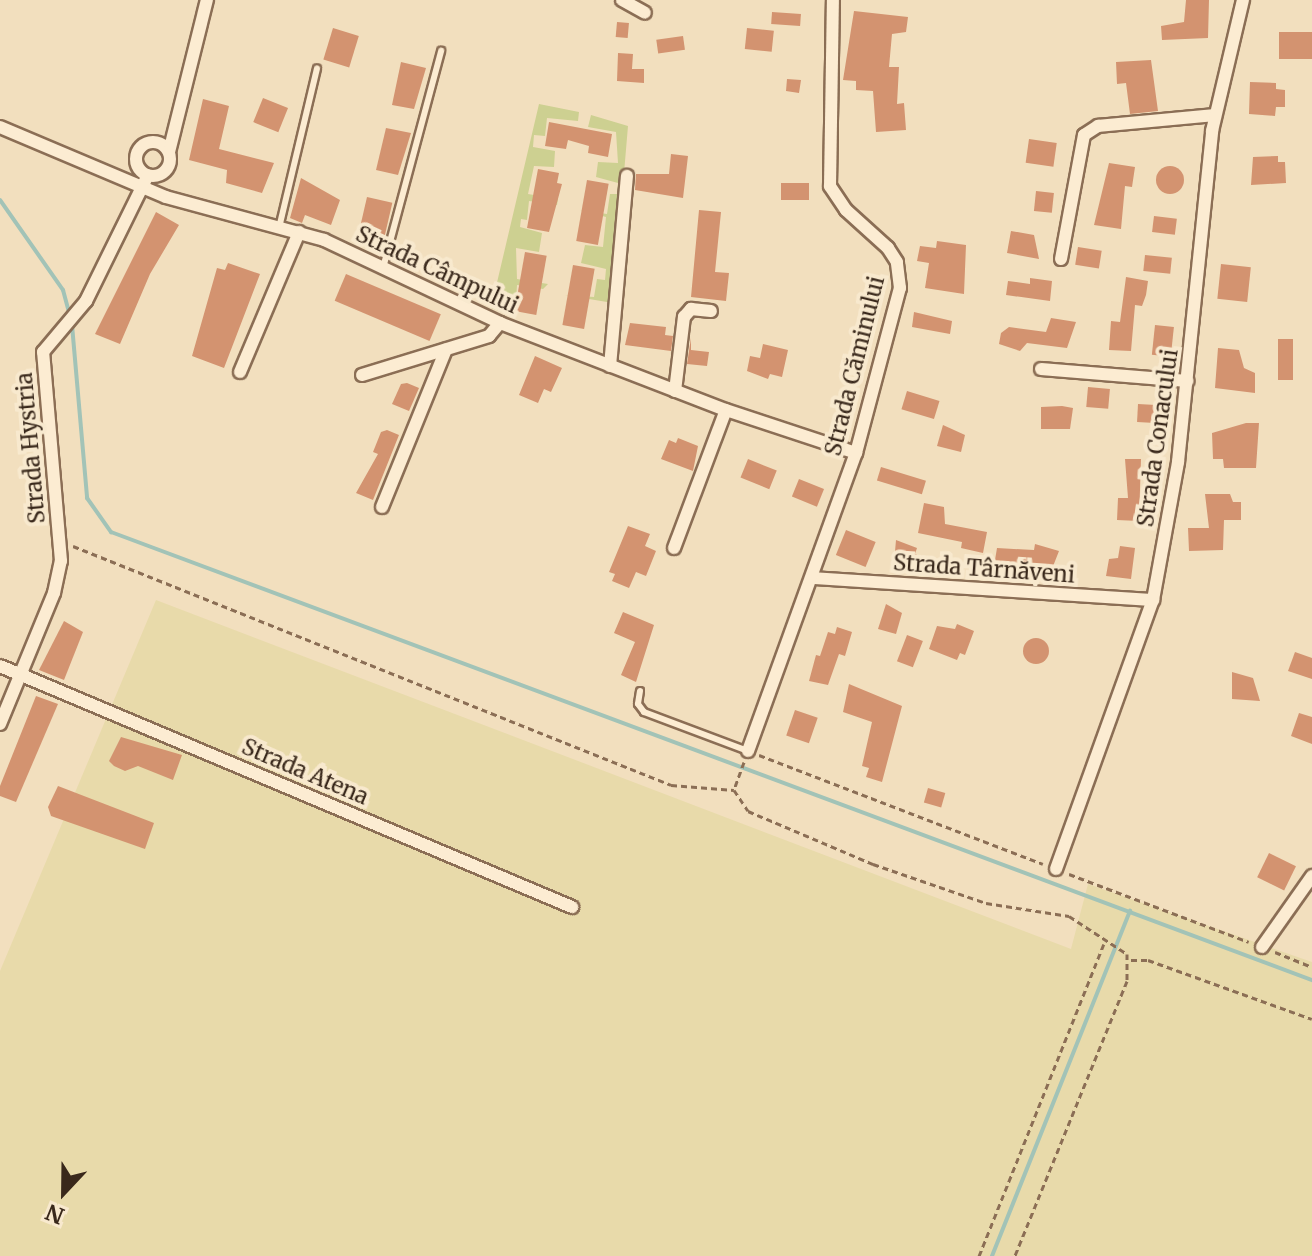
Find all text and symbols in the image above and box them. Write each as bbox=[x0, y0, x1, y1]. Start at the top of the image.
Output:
street label: Strada Câmpului bbox=[352, 221, 522, 319]
street label: Strada Căminului bbox=[820, 273, 890, 459]
street label: Strada Conacului bbox=[1132, 347, 1184, 529]
street label: Strada Hystria bbox=[11, 371, 51, 525]
street label: Strada Târnăveni bbox=[892, 549, 1076, 589]
street label: Strada Atena bbox=[238, 734, 372, 810]
north arrow bbox=[24, 1152, 104, 1232]
text: N bbox=[42, 1198, 68, 1230]

